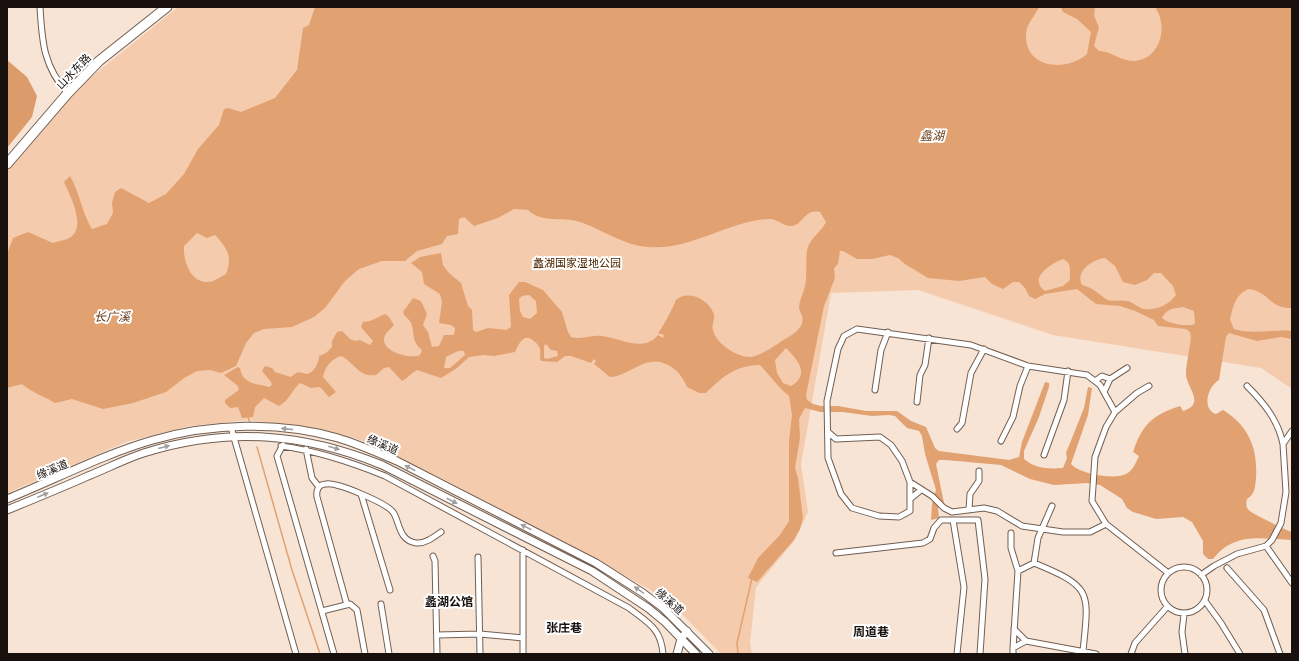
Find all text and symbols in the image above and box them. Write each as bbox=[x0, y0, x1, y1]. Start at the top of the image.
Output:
street label: 山水东路 bbox=[53, 51, 93, 91]
water label: 蠡湖 bbox=[920, 128, 946, 142]
park label: 蠡湖国家湿地公园 bbox=[533, 256, 621, 269]
water label: 长广溪 bbox=[94, 309, 132, 323]
one-way arrow bbox=[281, 426, 293, 432]
street label: 缘溪道 bbox=[365, 432, 401, 456]
one-way arrow bbox=[157, 444, 170, 450]
one-way arrow bbox=[328, 445, 340, 451]
street label: 缘溪道 bbox=[34, 457, 70, 481]
one-way arrow bbox=[404, 465, 416, 471]
one-way arrow bbox=[37, 492, 49, 499]
one-way arrow bbox=[446, 497, 458, 504]
one-way arrow bbox=[520, 524, 532, 530]
street label: 缘溪道 bbox=[653, 585, 687, 617]
one-way arrow bbox=[634, 586, 644, 594]
district label: 蠡湖公馆 bbox=[425, 594, 473, 608]
district label: 张庄巷 bbox=[546, 620, 582, 634]
district label: 周道巷 bbox=[853, 624, 889, 638]

